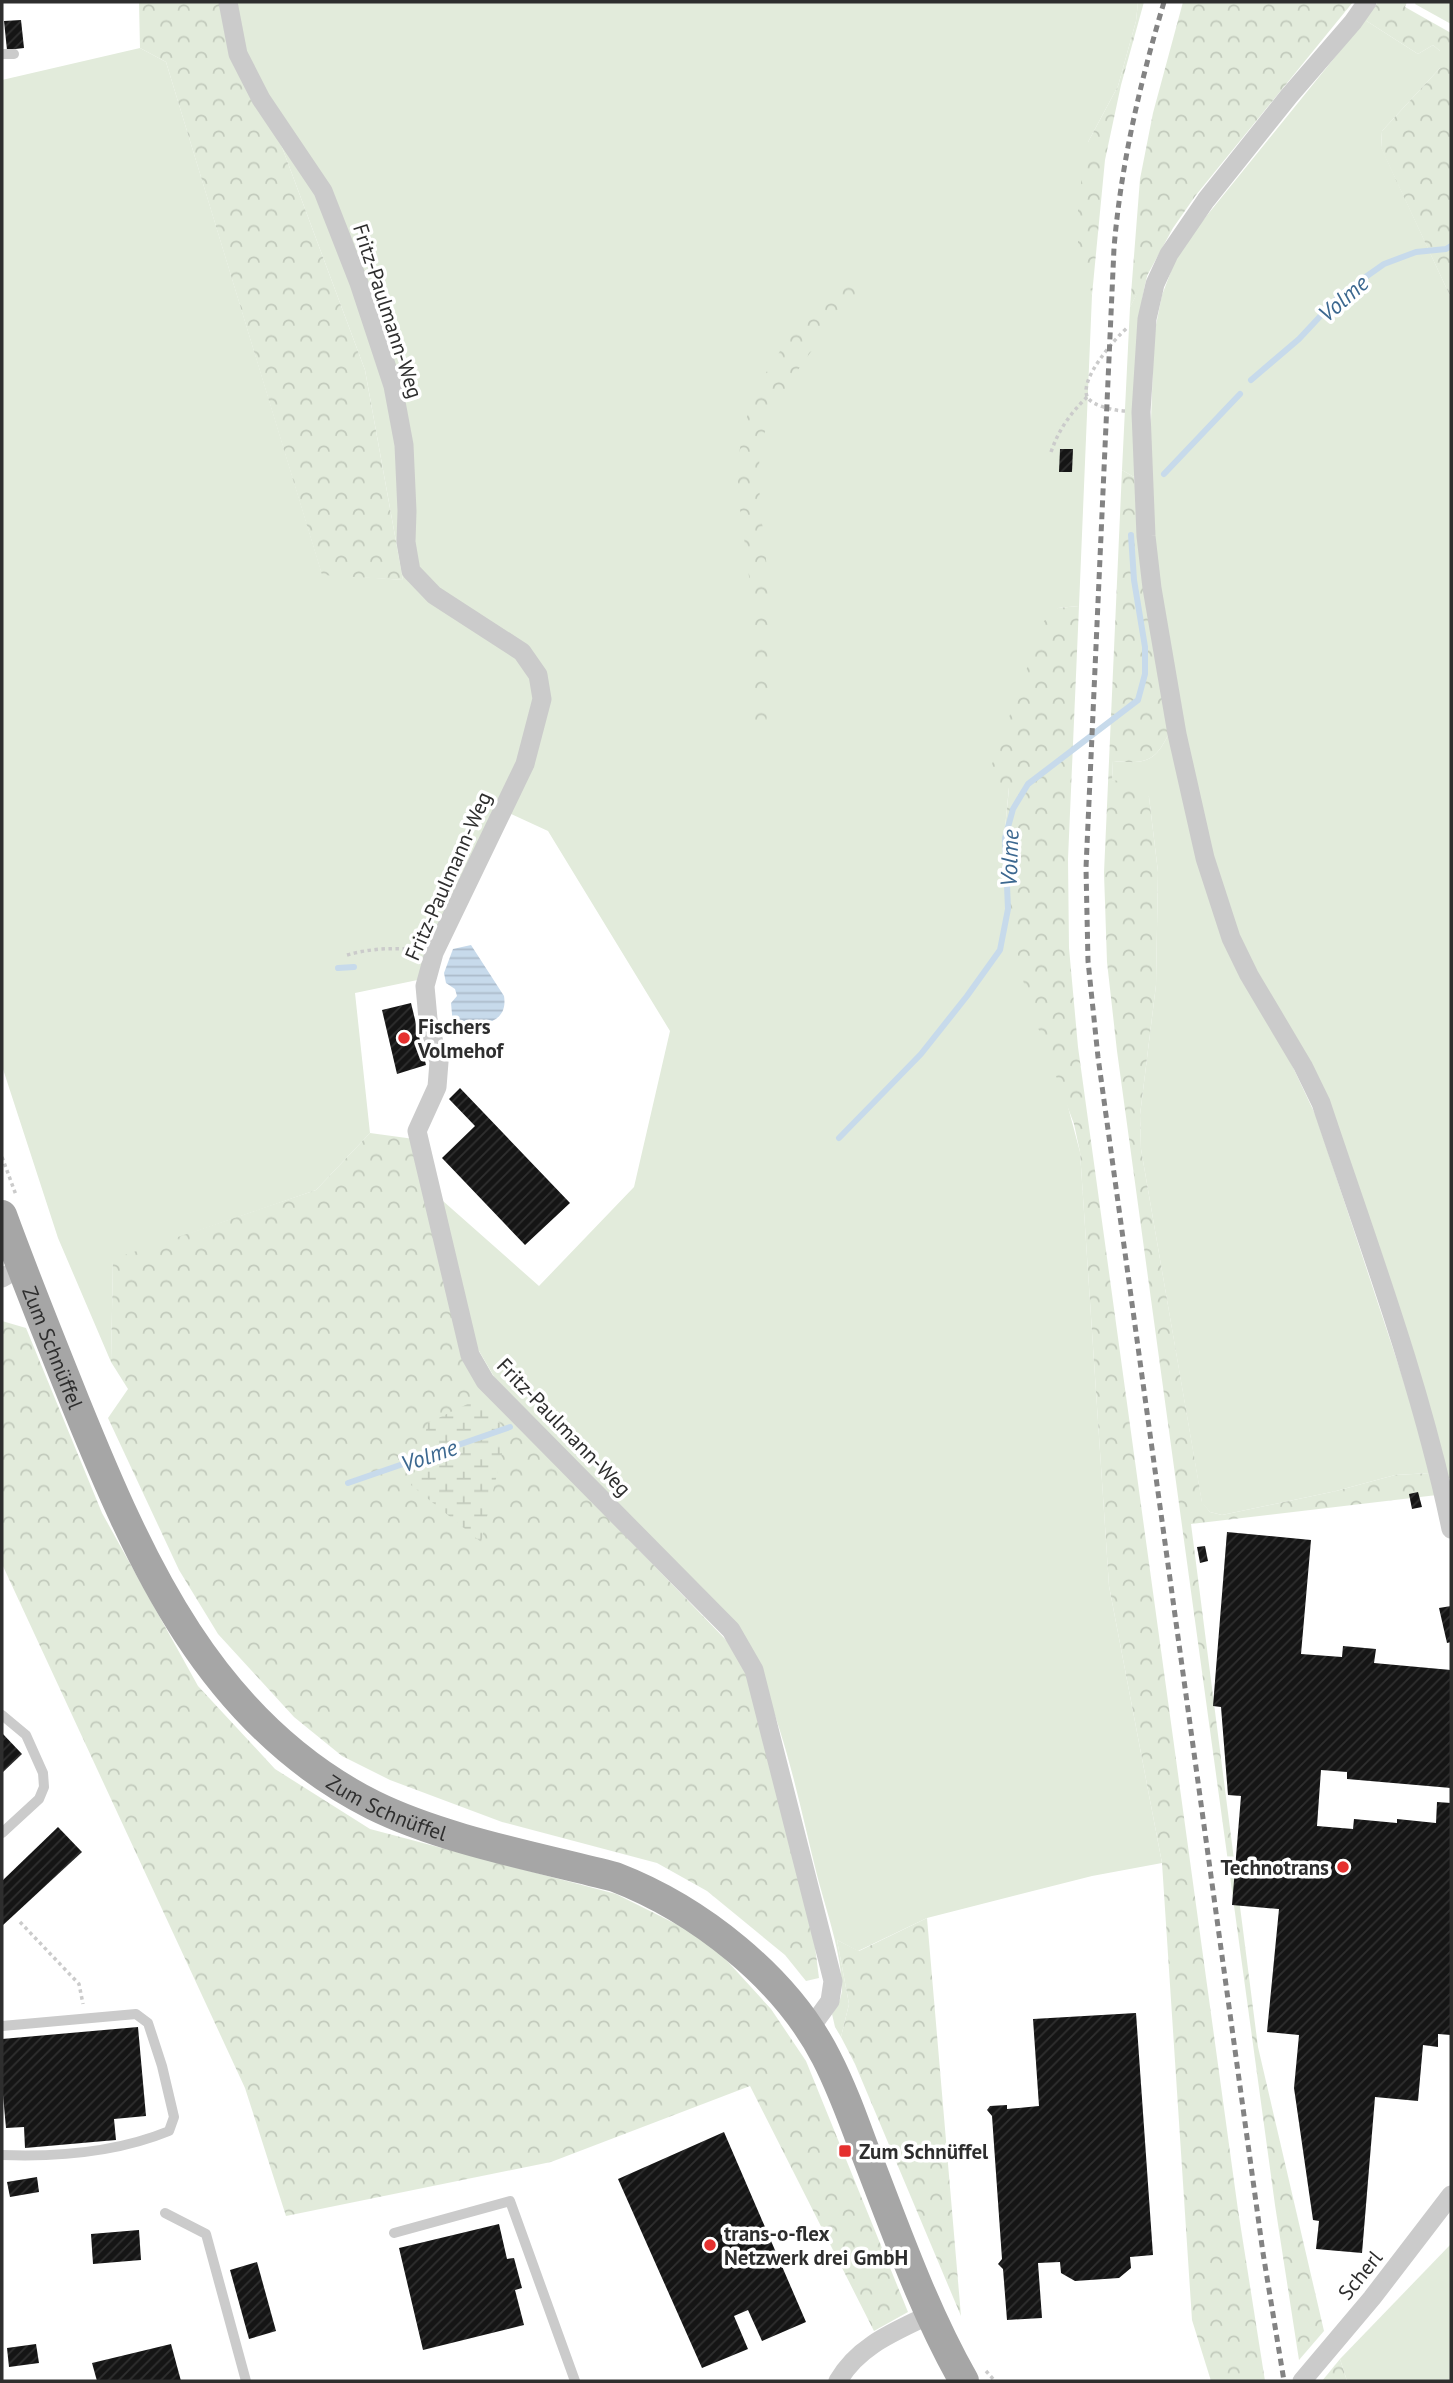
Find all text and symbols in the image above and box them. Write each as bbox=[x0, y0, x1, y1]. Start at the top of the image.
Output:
street label: Fritz-Paulmann-Weg bbox=[347, 220, 429, 402]
water label: Volme bbox=[1312, 268, 1374, 328]
street label: Fritz-Paulmann-Weg bbox=[399, 787, 497, 965]
water label: Volme bbox=[994, 828, 1025, 887]
place label: Fischers Volmehof bbox=[417, 1013, 505, 1064]
marker: Fischers Volmehof bbox=[396, 1030, 412, 1046]
street label: Zum Schnüffel bbox=[17, 1282, 90, 1413]
street label: Fritz-Paulmann-Weg bbox=[491, 1352, 637, 1502]
water label: Volme bbox=[397, 1432, 461, 1478]
street label: Zum Schnüffel bbox=[321, 1768, 450, 1846]
place label: Technotrans bbox=[1221, 1854, 1329, 1881]
marker: Technotrans bbox=[1335, 1859, 1351, 1875]
place label: Zum Schnüffel bbox=[859, 2138, 989, 2165]
marker: Zum Schnüffel bbox=[837, 2143, 853, 2159]
place label: trans-o-flex Netzwerk drei GmbH bbox=[724, 2220, 908, 2271]
marker: trans-o-flex Netzwerk drei GmbH bbox=[702, 2237, 718, 2253]
street label: Scherl bbox=[1332, 2245, 1388, 2305]

